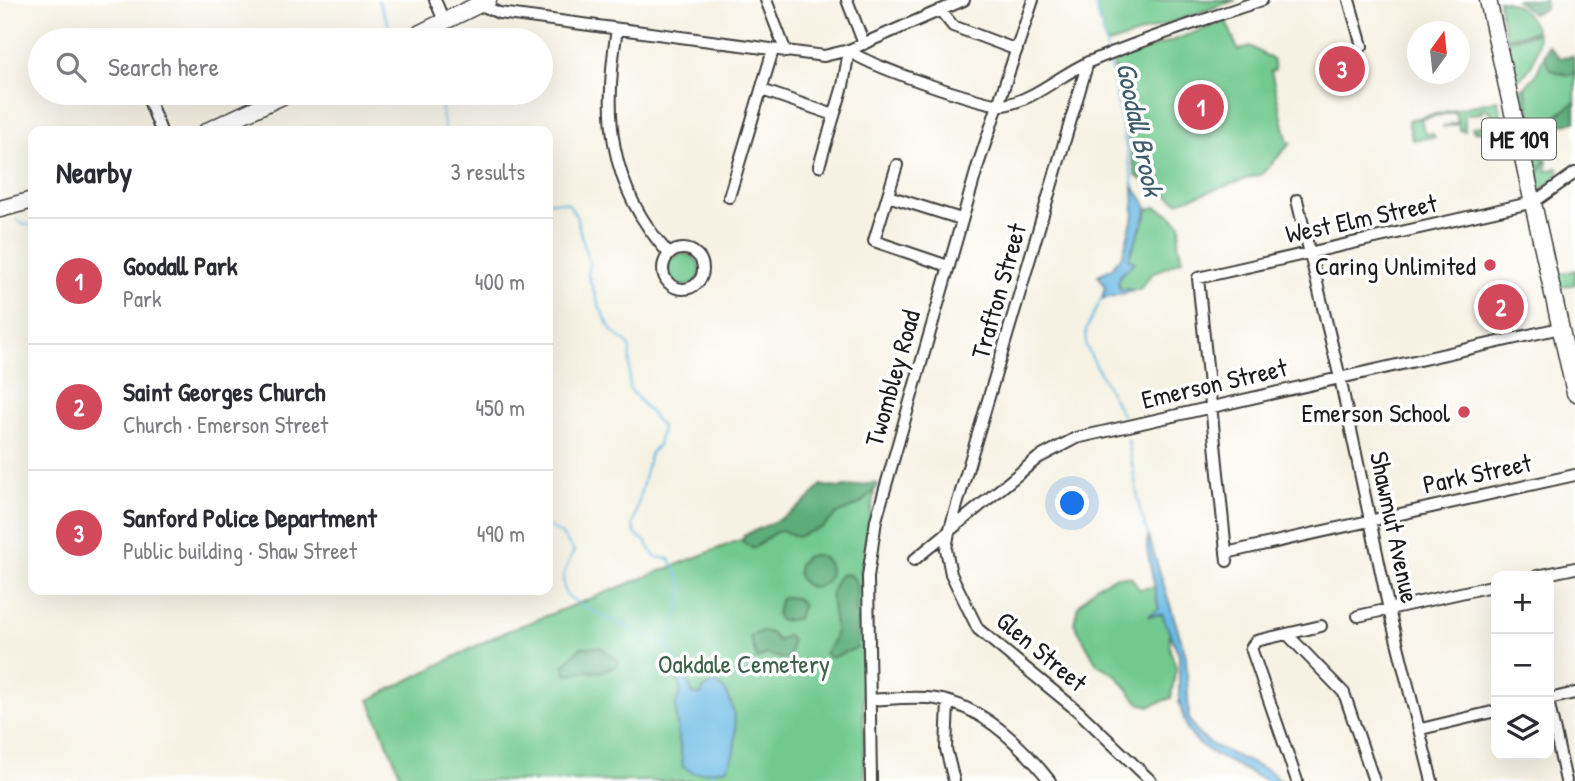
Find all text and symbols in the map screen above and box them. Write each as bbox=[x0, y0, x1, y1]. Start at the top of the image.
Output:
north arrow bbox=[1407, 21, 1470, 84]
search box bbox=[28, 28, 553, 105]
pin: 3 bbox=[1319, 43, 1365, 95]
icon: search bbox=[52, 48, 90, 86]
text: Search here bbox=[108, 49, 219, 84]
water label: Goodall Brook bbox=[1107, 59, 1173, 202]
pin: 1 bbox=[1178, 81, 1224, 133]
road number: ME 109 bbox=[1482, 119, 1556, 160]
text: Nearby bbox=[56, 152, 132, 192]
text: 3 results bbox=[450, 156, 525, 187]
street label: West Elm Street bbox=[1282, 185, 1441, 251]
street label: Trafton Street bbox=[962, 218, 1034, 363]
text: Goodall Park bbox=[123, 248, 237, 283]
place label: Caring Unlimited bbox=[1315, 248, 1476, 283]
marker: Caring Unlimited bbox=[1482, 257, 1498, 273]
text: 1 bbox=[75, 266, 83, 297]
text: 400 m bbox=[475, 266, 525, 297]
pin: 2 bbox=[1478, 281, 1524, 333]
text: Park bbox=[123, 283, 161, 314]
street label: Twombley Road bbox=[856, 306, 928, 450]
street label: Emerson Street bbox=[1138, 349, 1291, 417]
text: Saint Georges Church bbox=[123, 374, 325, 409]
text: 2 bbox=[74, 392, 84, 423]
text: 450 m bbox=[475, 392, 525, 423]
place label: Emerson School bbox=[1301, 395, 1450, 430]
marker: Emerson School bbox=[1456, 404, 1472, 420]
text: Church · Emerson Street bbox=[123, 409, 328, 440]
street label: Park Street bbox=[1420, 444, 1535, 502]
street label: Shawmut Avenue bbox=[1362, 448, 1428, 606]
your location bbox=[1055, 486, 1089, 520]
text: Sanford Police Department bbox=[123, 500, 377, 535]
text: 3 bbox=[74, 518, 84, 549]
text: 490 m bbox=[477, 518, 525, 549]
text: Public building · Shaw Street bbox=[123, 535, 357, 566]
map controls bbox=[1491, 571, 1554, 760]
button: + bbox=[1491, 571, 1554, 634]
street label: Glen Street bbox=[989, 603, 1095, 700]
button: − bbox=[1491, 634, 1554, 697]
park label: Oakdale Cemetery bbox=[658, 646, 830, 681]
button: layers bbox=[1491, 697, 1554, 760]

